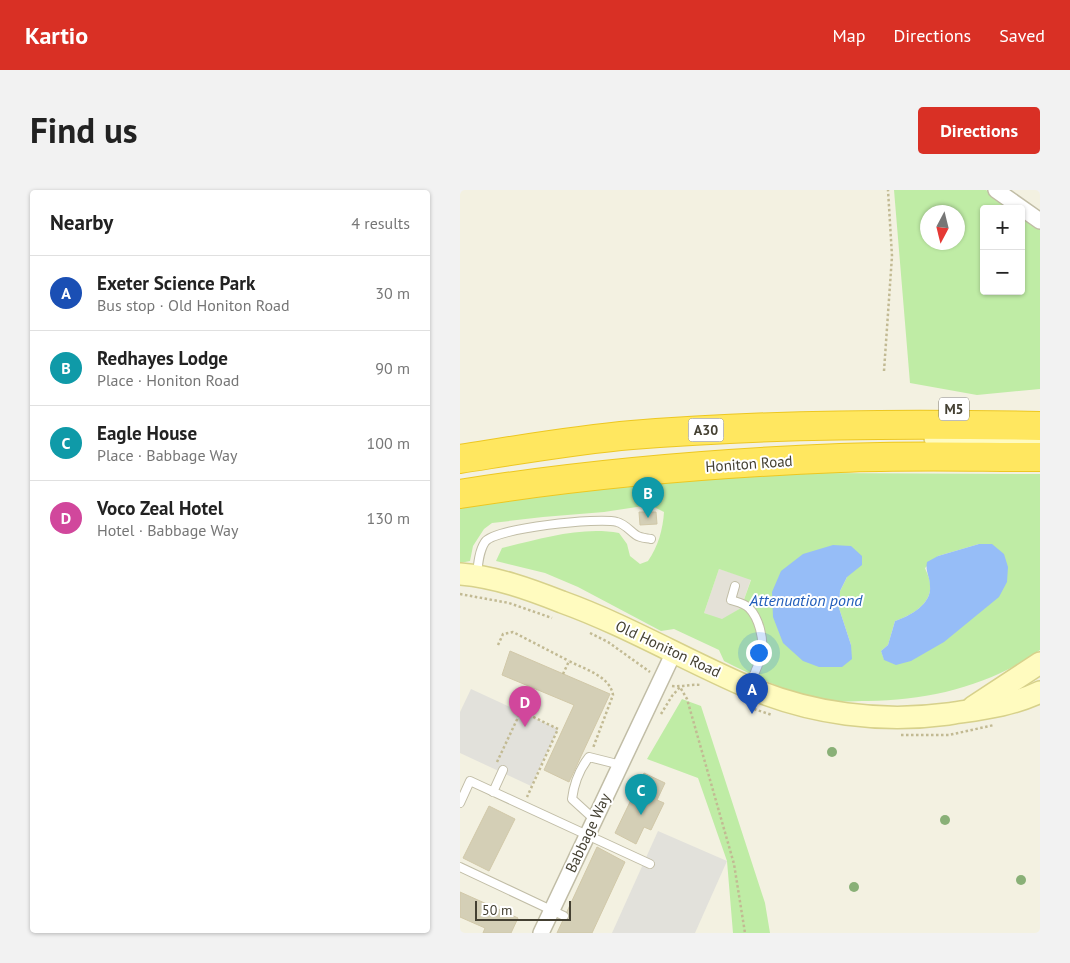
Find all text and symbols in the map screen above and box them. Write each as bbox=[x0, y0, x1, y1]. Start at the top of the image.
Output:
text: Kartio bbox=[25, 20, 88, 51]
text: Map bbox=[833, 24, 865, 47]
text: Directions bbox=[893, 24, 971, 47]
text: Saved bbox=[999, 24, 1045, 47]
text: Find us bbox=[30, 107, 138, 153]
button: Directions bbox=[918, 107, 1040, 154]
north arrow bbox=[920, 205, 965, 250]
map controls bbox=[980, 205, 1025, 295]
button: + bbox=[980, 205, 1025, 250]
text: Nearby bbox=[50, 209, 113, 236]
text: 4 results bbox=[351, 213, 410, 233]
button: − bbox=[980, 250, 1025, 295]
text: Exeter Science Park bbox=[97, 271, 255, 295]
text: A bbox=[61, 283, 71, 303]
text: 30 m bbox=[375, 283, 410, 303]
text: Bus stop · Old Honiton Road bbox=[97, 295, 290, 315]
text: Redhayes Lodge bbox=[97, 346, 228, 370]
text: B bbox=[61, 358, 71, 378]
text: 90 m bbox=[375, 358, 410, 378]
text: Place · Honiton Road bbox=[97, 370, 239, 390]
road number: M5 bbox=[939, 398, 969, 420]
road number: A30 bbox=[688, 418, 724, 442]
text: Eagle House bbox=[97, 421, 197, 445]
text: C bbox=[62, 433, 70, 453]
text: 100 m bbox=[367, 433, 410, 453]
text: Place · Babbage Way bbox=[97, 445, 238, 465]
street label: Honiton Road bbox=[705, 451, 793, 476]
pin: B bbox=[632, 477, 664, 518]
text: Voco Zeal Hotel bbox=[97, 496, 223, 520]
text: D bbox=[61, 508, 71, 528]
text: 130 m bbox=[367, 508, 410, 528]
text: Hotel · Babbage Way bbox=[97, 520, 238, 540]
water label: Attenuation pond bbox=[749, 590, 863, 610]
street label: Old Honiton Road bbox=[613, 616, 724, 681]
your location bbox=[746, 640, 772, 666]
pin: A bbox=[736, 673, 768, 714]
pin: D bbox=[509, 686, 541, 727]
pin: C bbox=[625, 774, 657, 815]
street label: Babbage Way bbox=[561, 790, 614, 876]
scale bar bbox=[475, 898, 571, 921]
text: 50 m bbox=[482, 901, 512, 919]

